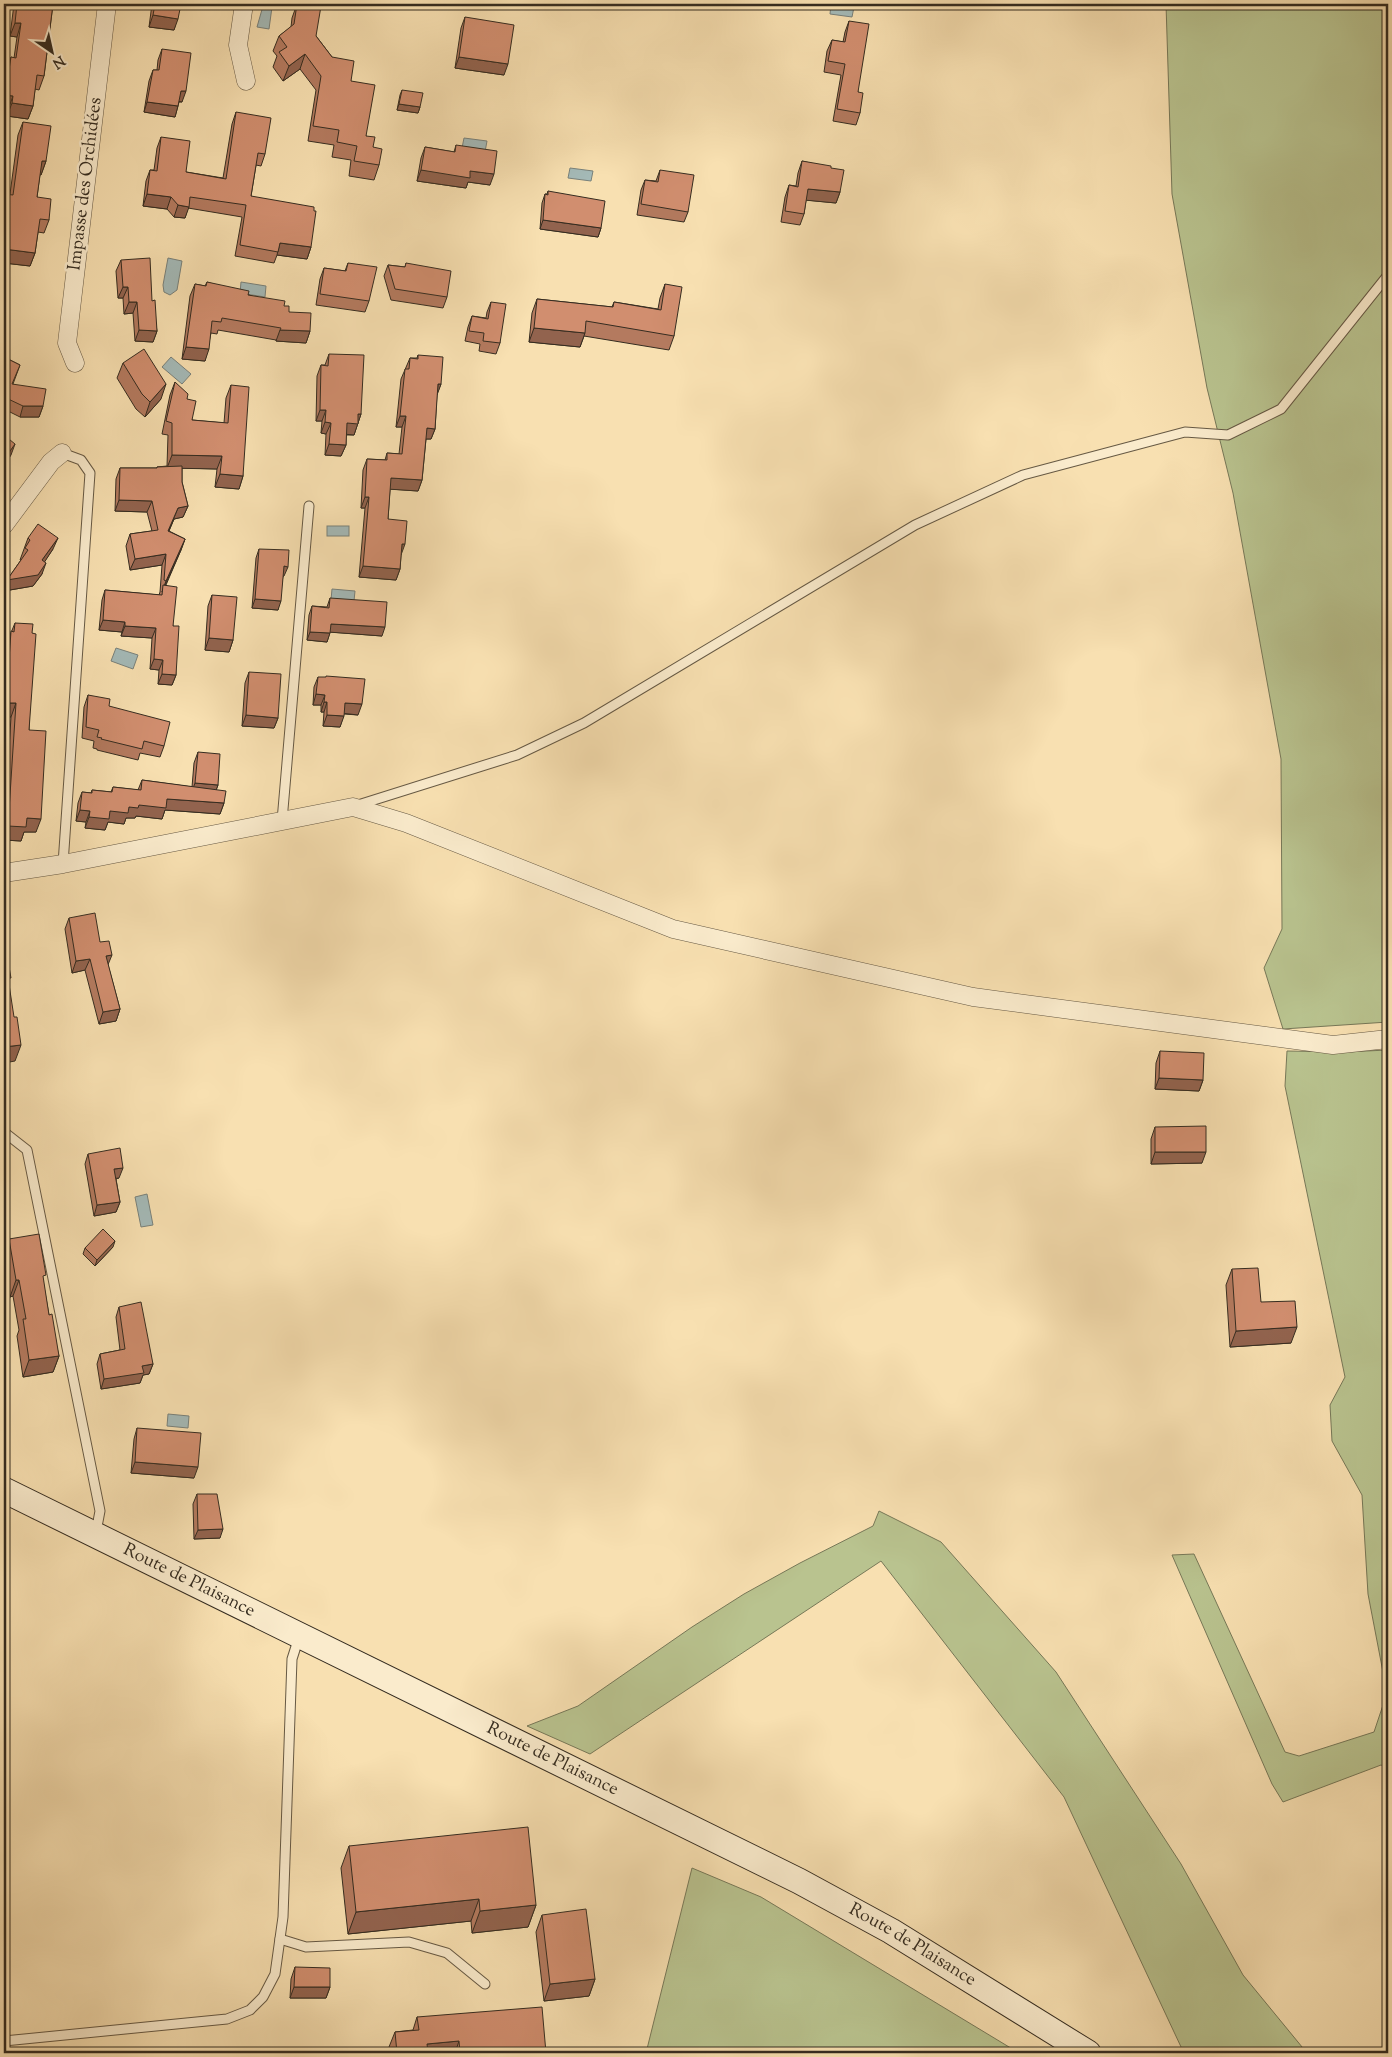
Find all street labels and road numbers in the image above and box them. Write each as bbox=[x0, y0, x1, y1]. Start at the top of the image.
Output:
street label: Impasse des Orchidées bbox=[62, 96, 110, 272]
street label: Route de Plaisance bbox=[118, 1537, 259, 1624]
street label: Route de Plaisance bbox=[482, 1716, 623, 1803]
street label: Route de Plaisance bbox=[844, 1897, 981, 1993]

